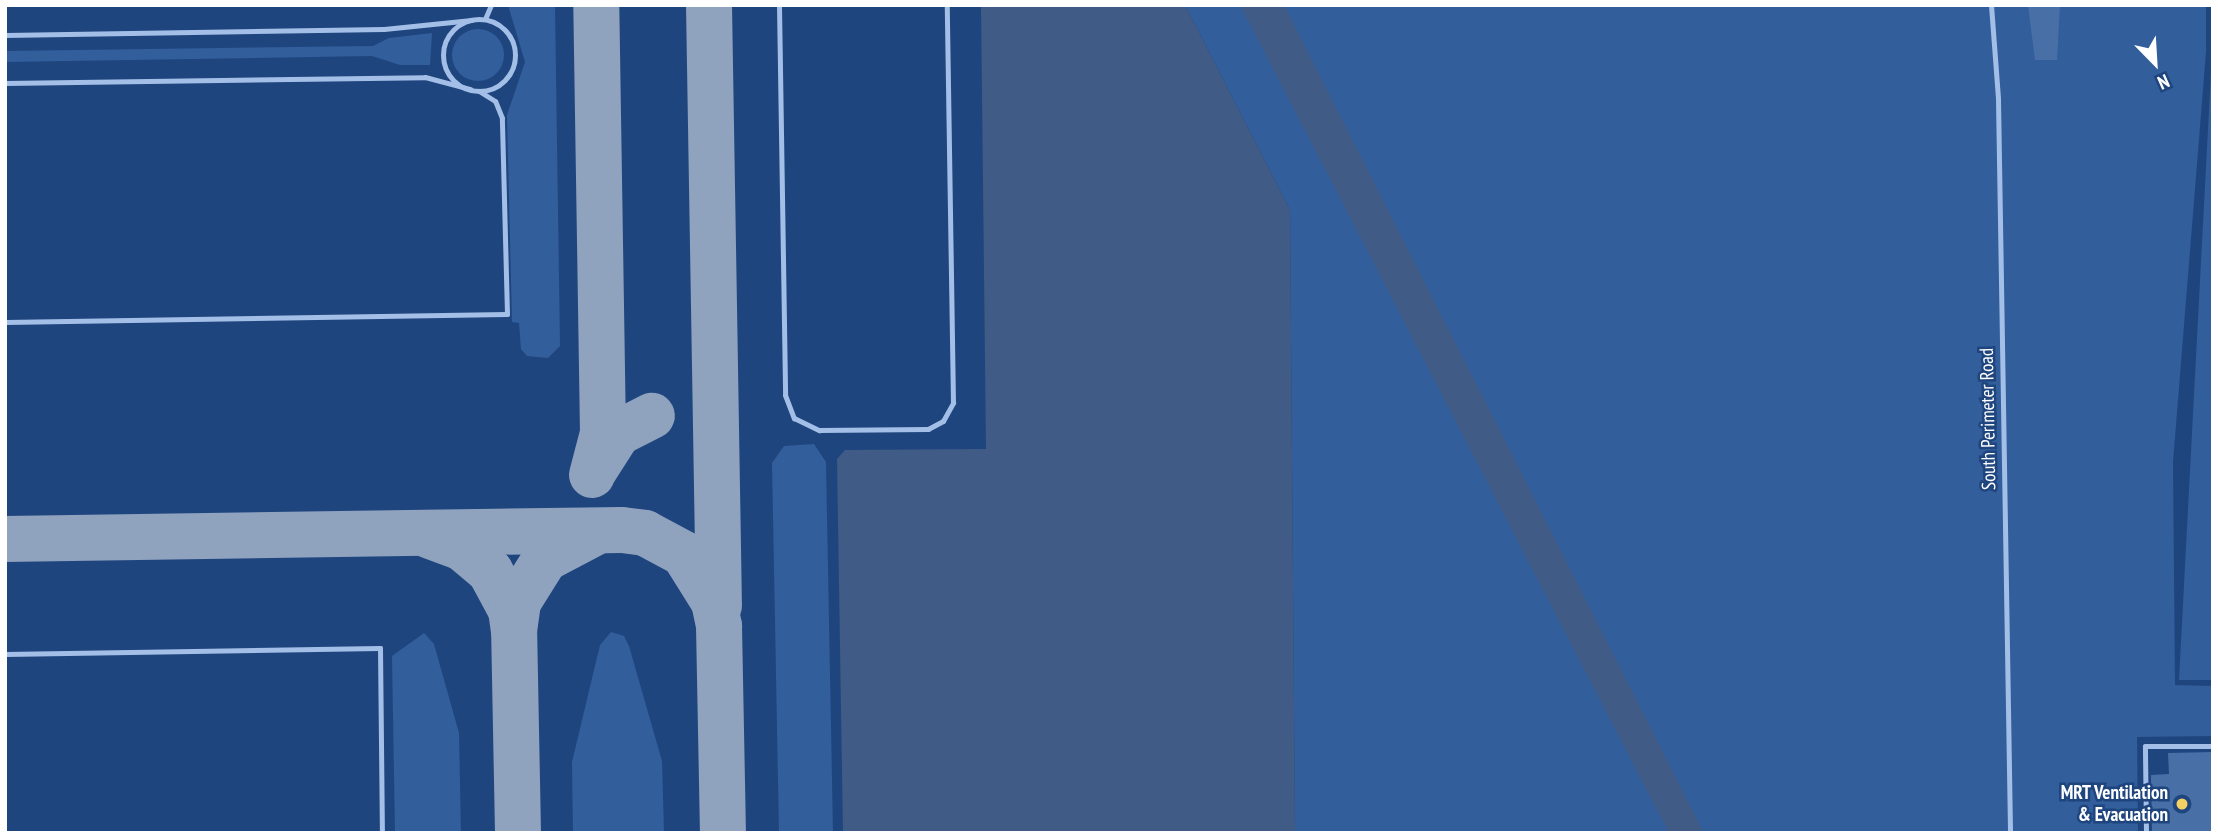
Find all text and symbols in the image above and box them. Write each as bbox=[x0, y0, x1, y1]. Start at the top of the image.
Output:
north arrow bbox=[2120, 28, 2190, 98]
text: N bbox=[2154, 69, 2173, 95]
street label: South Perimeter Road bbox=[1975, 348, 2001, 490]
place label: MRT Ventilation & Evacuation bbox=[2060, 782, 2168, 826]
marker: MRT Ventilation & Evacuation bbox=[2174, 796, 2190, 812]

